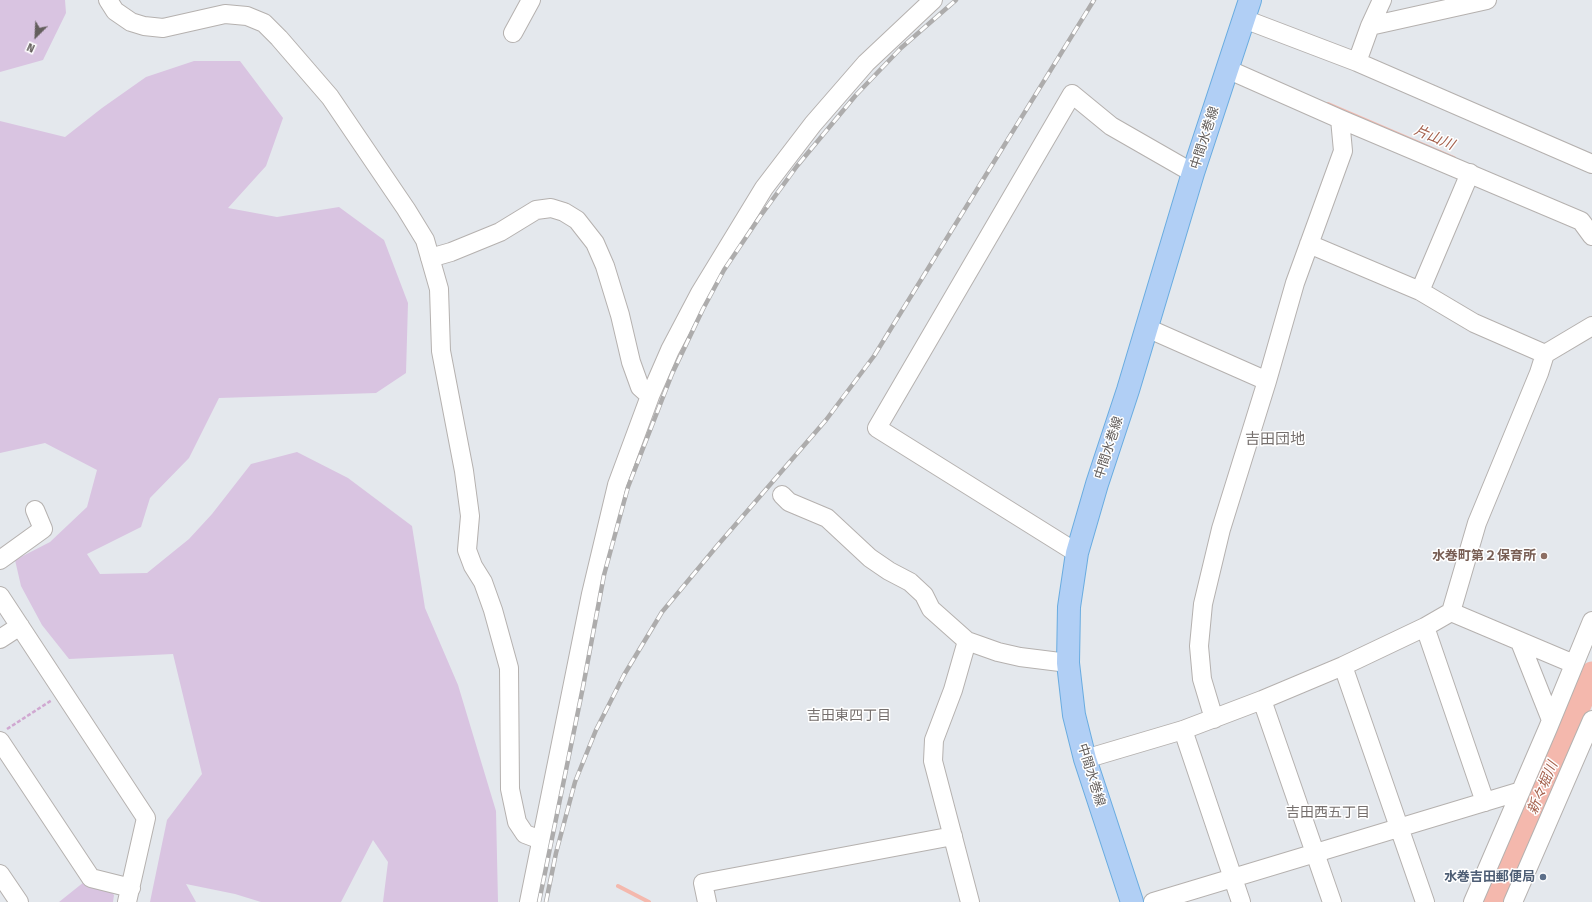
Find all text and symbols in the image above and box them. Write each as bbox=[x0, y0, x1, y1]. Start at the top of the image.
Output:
north arrow bbox=[16, 16, 56, 56]
text: N bbox=[25, 40, 37, 55]
street label: 中間水巻線 bbox=[1188, 105, 1222, 171]
water label: 片山川 bbox=[1411, 122, 1457, 154]
street label: 中間水巻線 bbox=[1092, 415, 1126, 481]
district label: 吉田団地 bbox=[1245, 431, 1305, 449]
place label: 水巻町第２保育所 bbox=[1432, 548, 1536, 564]
marker: 水巻町第２保育所 bbox=[1539, 551, 1549, 561]
district label: 吉田東四丁目 bbox=[807, 708, 891, 724]
street label: 中間水巻線 bbox=[1074, 742, 1108, 808]
water label: 新々堀川 bbox=[1524, 759, 1562, 817]
district label: 吉田西五丁目 bbox=[1286, 805, 1370, 821]
place label: 水巻吉田郵便局 bbox=[1444, 869, 1535, 885]
marker: 水巻吉田郵便局 bbox=[1538, 872, 1548, 882]

